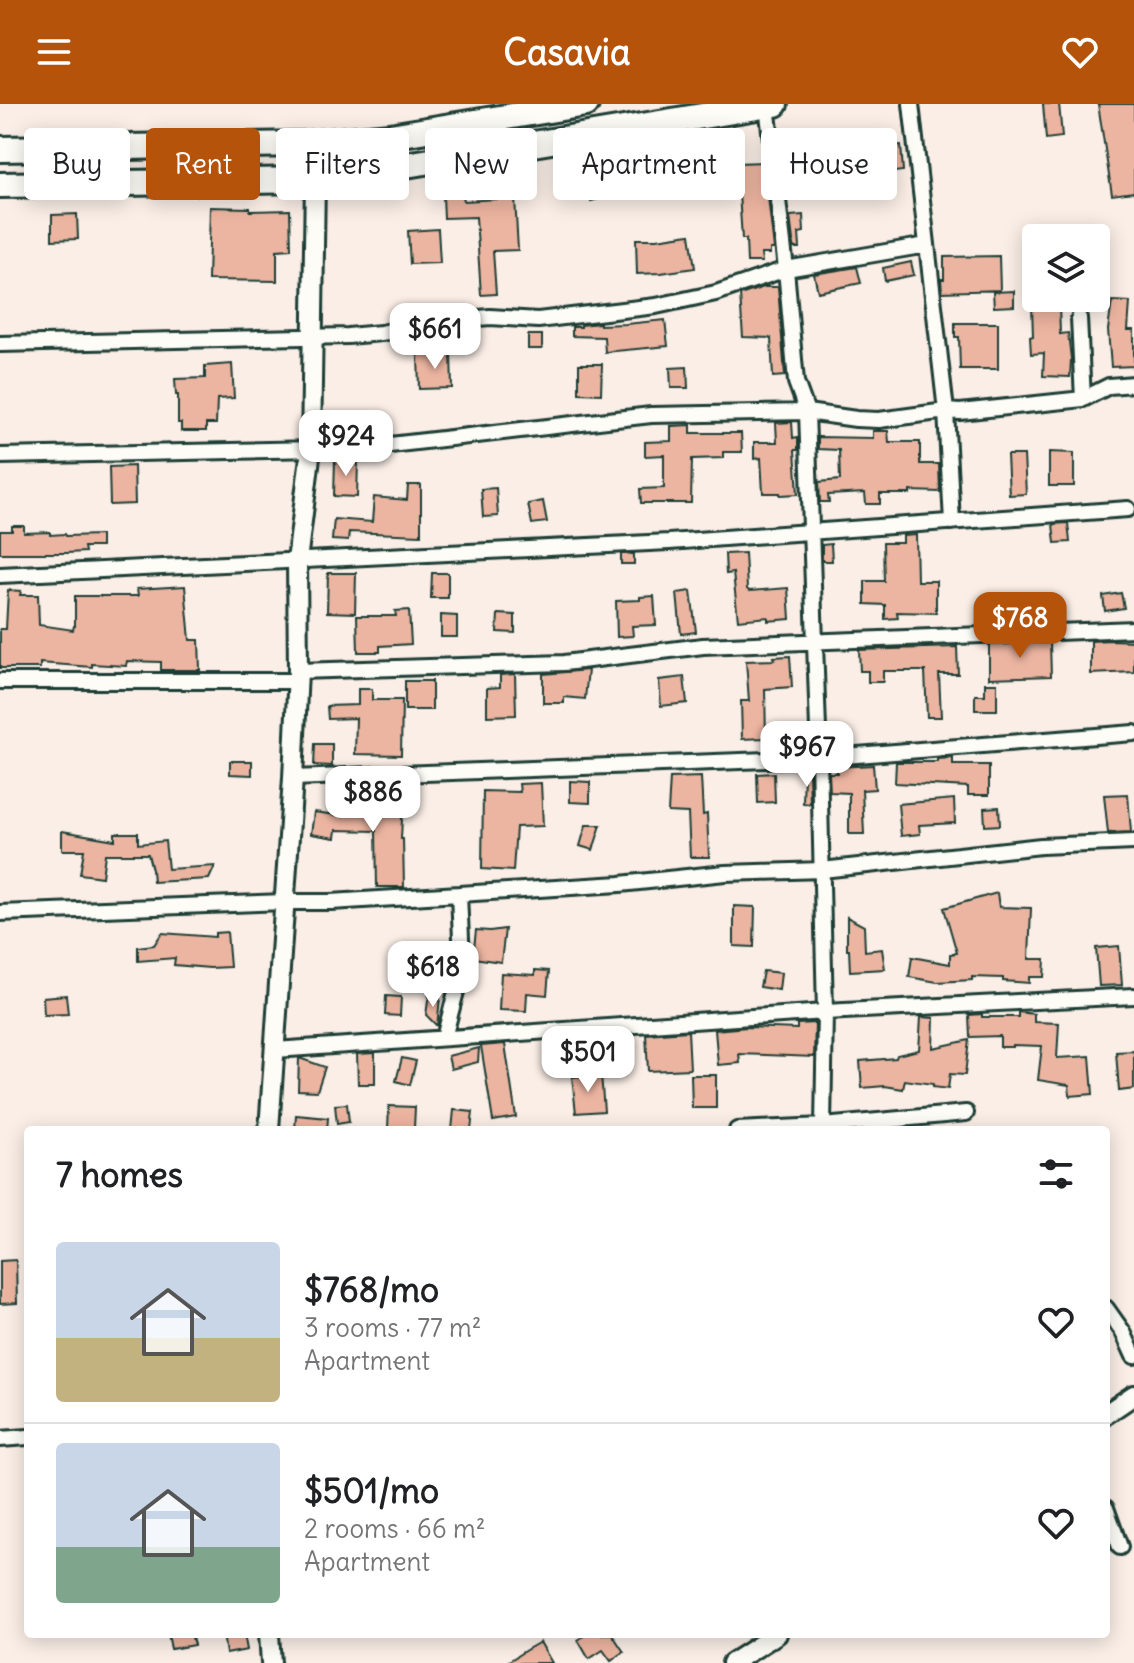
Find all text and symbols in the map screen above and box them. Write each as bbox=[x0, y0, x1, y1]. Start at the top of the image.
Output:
icon: menu bbox=[32, 30, 76, 74]
text: Casavia bbox=[504, 30, 630, 75]
icon: heart bbox=[1058, 30, 1102, 74]
chip: Buy bbox=[24, 128, 130, 200]
chip: Rent bbox=[146, 128, 260, 200]
chip: Filters bbox=[276, 128, 409, 200]
chip: New bbox=[425, 128, 537, 200]
chip: Apartment bbox=[553, 128, 745, 200]
chip: House bbox=[761, 128, 897, 200]
map controls bbox=[1022, 224, 1110, 312]
button: layers bbox=[1022, 224, 1110, 312]
pin: $661 bbox=[388, 303, 482, 371]
text: $661 bbox=[408, 312, 462, 345]
pin: $924 bbox=[299, 410, 393, 478]
text: $924 bbox=[317, 419, 375, 452]
pin: $768 bbox=[973, 592, 1067, 660]
text: $768 bbox=[992, 601, 1048, 634]
pin: $967 bbox=[760, 721, 854, 789]
text: $967 bbox=[778, 730, 836, 763]
pin: $886 bbox=[326, 766, 420, 834]
text: $886 bbox=[343, 775, 403, 808]
pin: $618 bbox=[386, 941, 480, 1009]
text: $618 bbox=[406, 950, 460, 983]
pin: $501 bbox=[541, 1026, 635, 1094]
text: $501 bbox=[560, 1035, 616, 1068]
icon: filters bbox=[1034, 1152, 1078, 1196]
text: 7 homes bbox=[56, 1153, 183, 1196]
text: $768/mo bbox=[304, 1268, 439, 1311]
icon: home bbox=[120, 1274, 216, 1370]
icon: heart bbox=[1034, 1300, 1078, 1344]
text: 3 rooms · 77 m² bbox=[304, 1311, 482, 1344]
text: Apartment bbox=[304, 1344, 430, 1377]
text: $501/mo bbox=[304, 1469, 439, 1512]
icon: home bbox=[120, 1475, 216, 1571]
icon: heart bbox=[1034, 1501, 1078, 1545]
text: 2 rooms · 66 m² bbox=[304, 1512, 486, 1545]
text: Apartment bbox=[304, 1545, 430, 1578]

